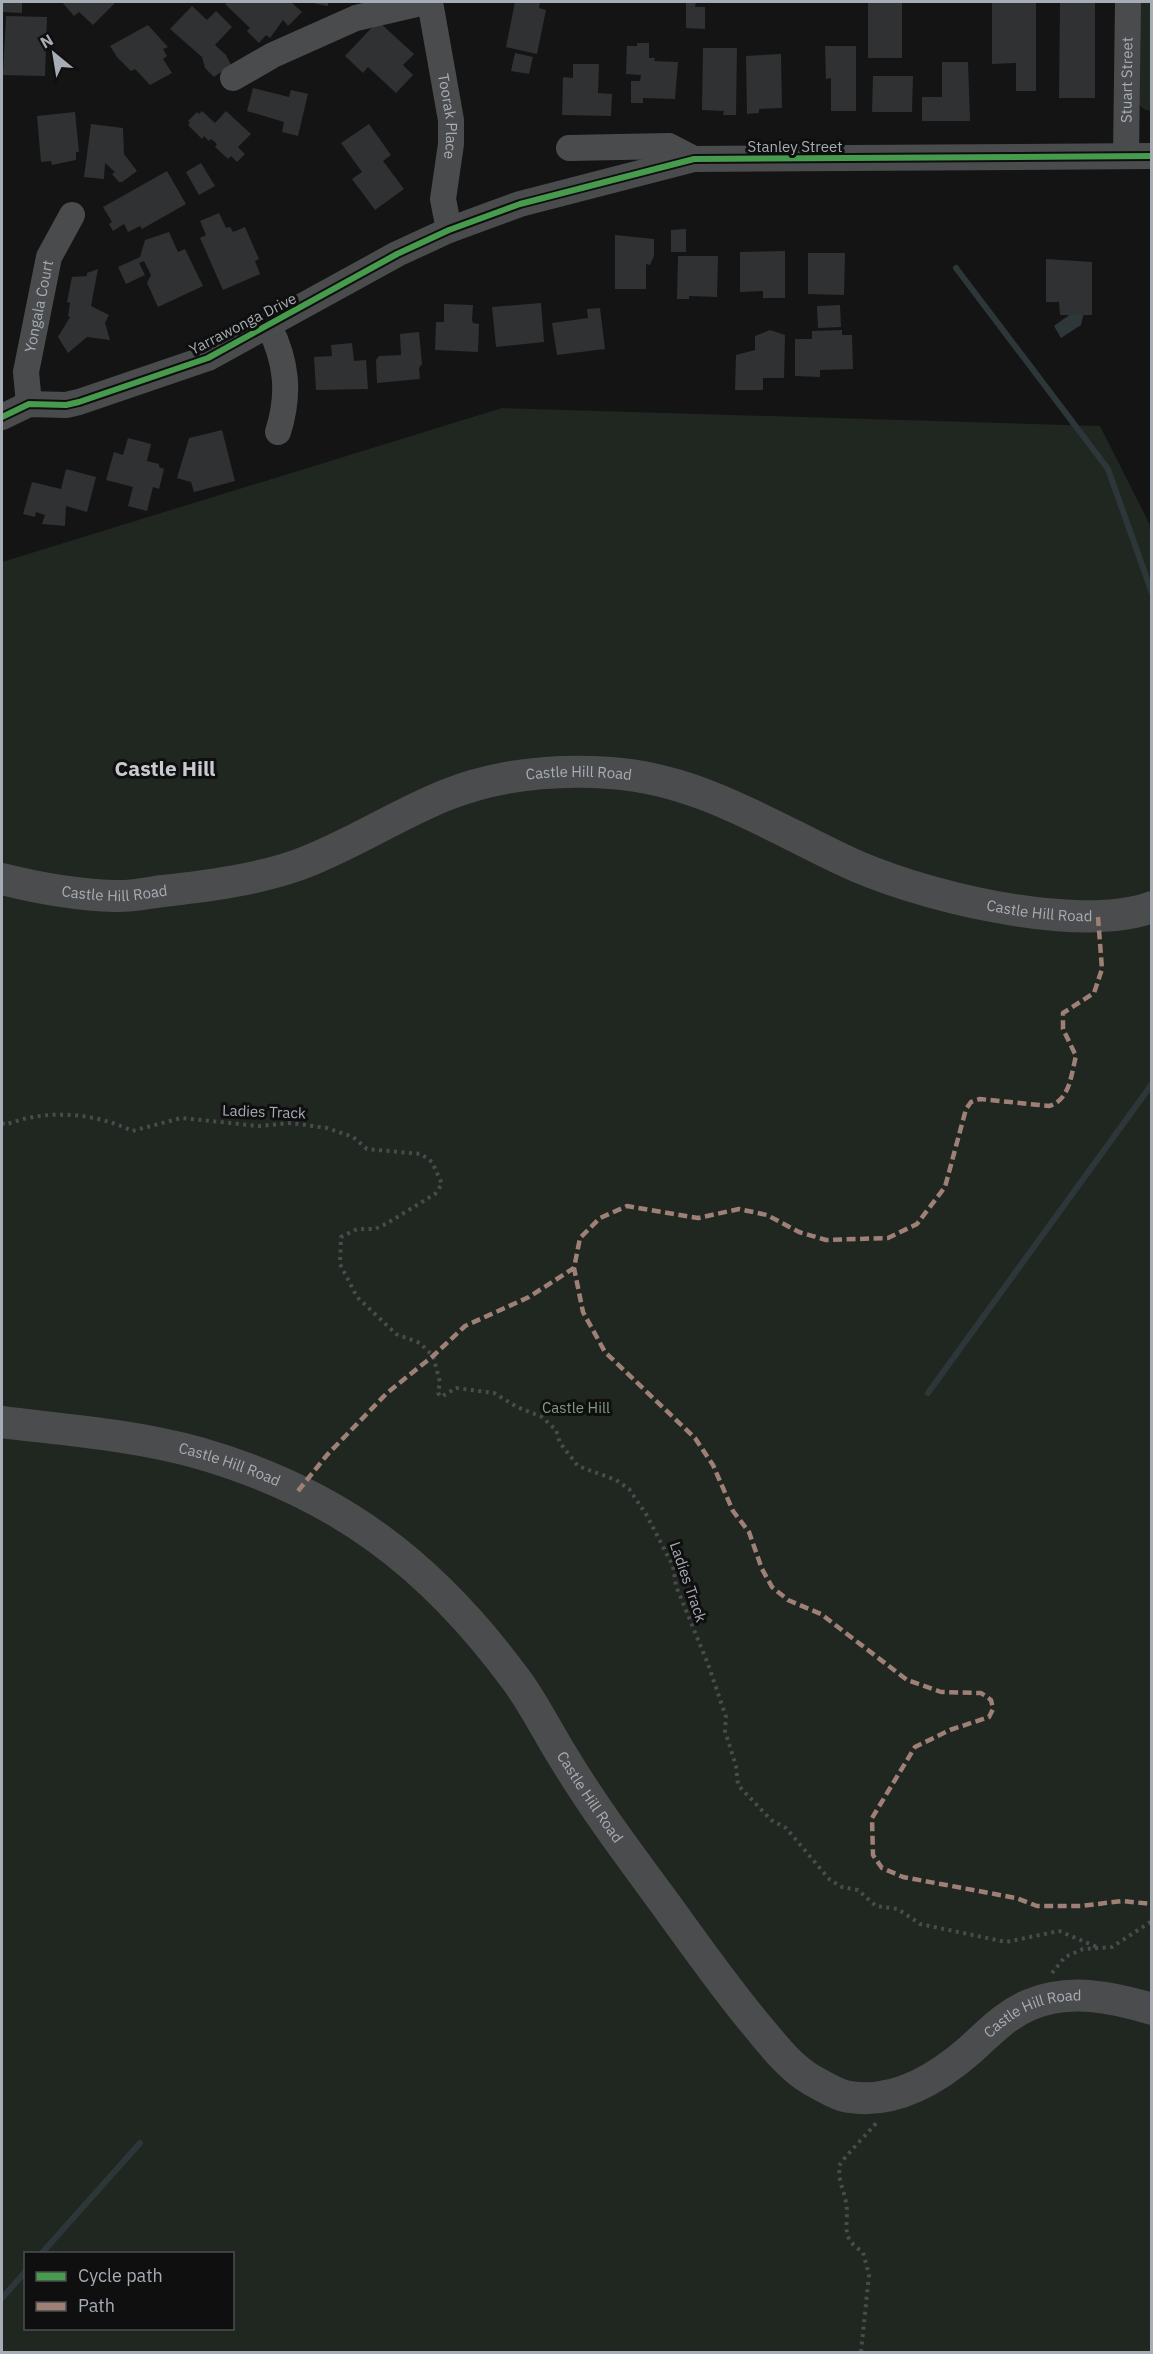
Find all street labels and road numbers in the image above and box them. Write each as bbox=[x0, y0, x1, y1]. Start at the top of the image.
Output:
street label: Stuart Street bbox=[1116, 37, 1137, 123]
street label: Toorak Place bbox=[434, 72, 461, 161]
street label: Stanley Street bbox=[748, 137, 842, 156]
street label: Yongala Court bbox=[20, 259, 57, 354]
street label: Yarrawonga Drive bbox=[186, 288, 300, 359]
street label: Castle Hill Road bbox=[525, 762, 633, 784]
street label: Castle Hill Road bbox=[60, 881, 168, 905]
street label: Castle Hill Road bbox=[985, 895, 1092, 925]
street label: Ladies Track bbox=[222, 1101, 306, 1122]
street label: Castle Hill Road bbox=[177, 1438, 283, 1490]
street label: Ladies Track bbox=[666, 1539, 711, 1625]
street label: Castle Hill Road bbox=[553, 1747, 628, 1846]
street label: Castle Hill Road bbox=[979, 1986, 1081, 2042]

